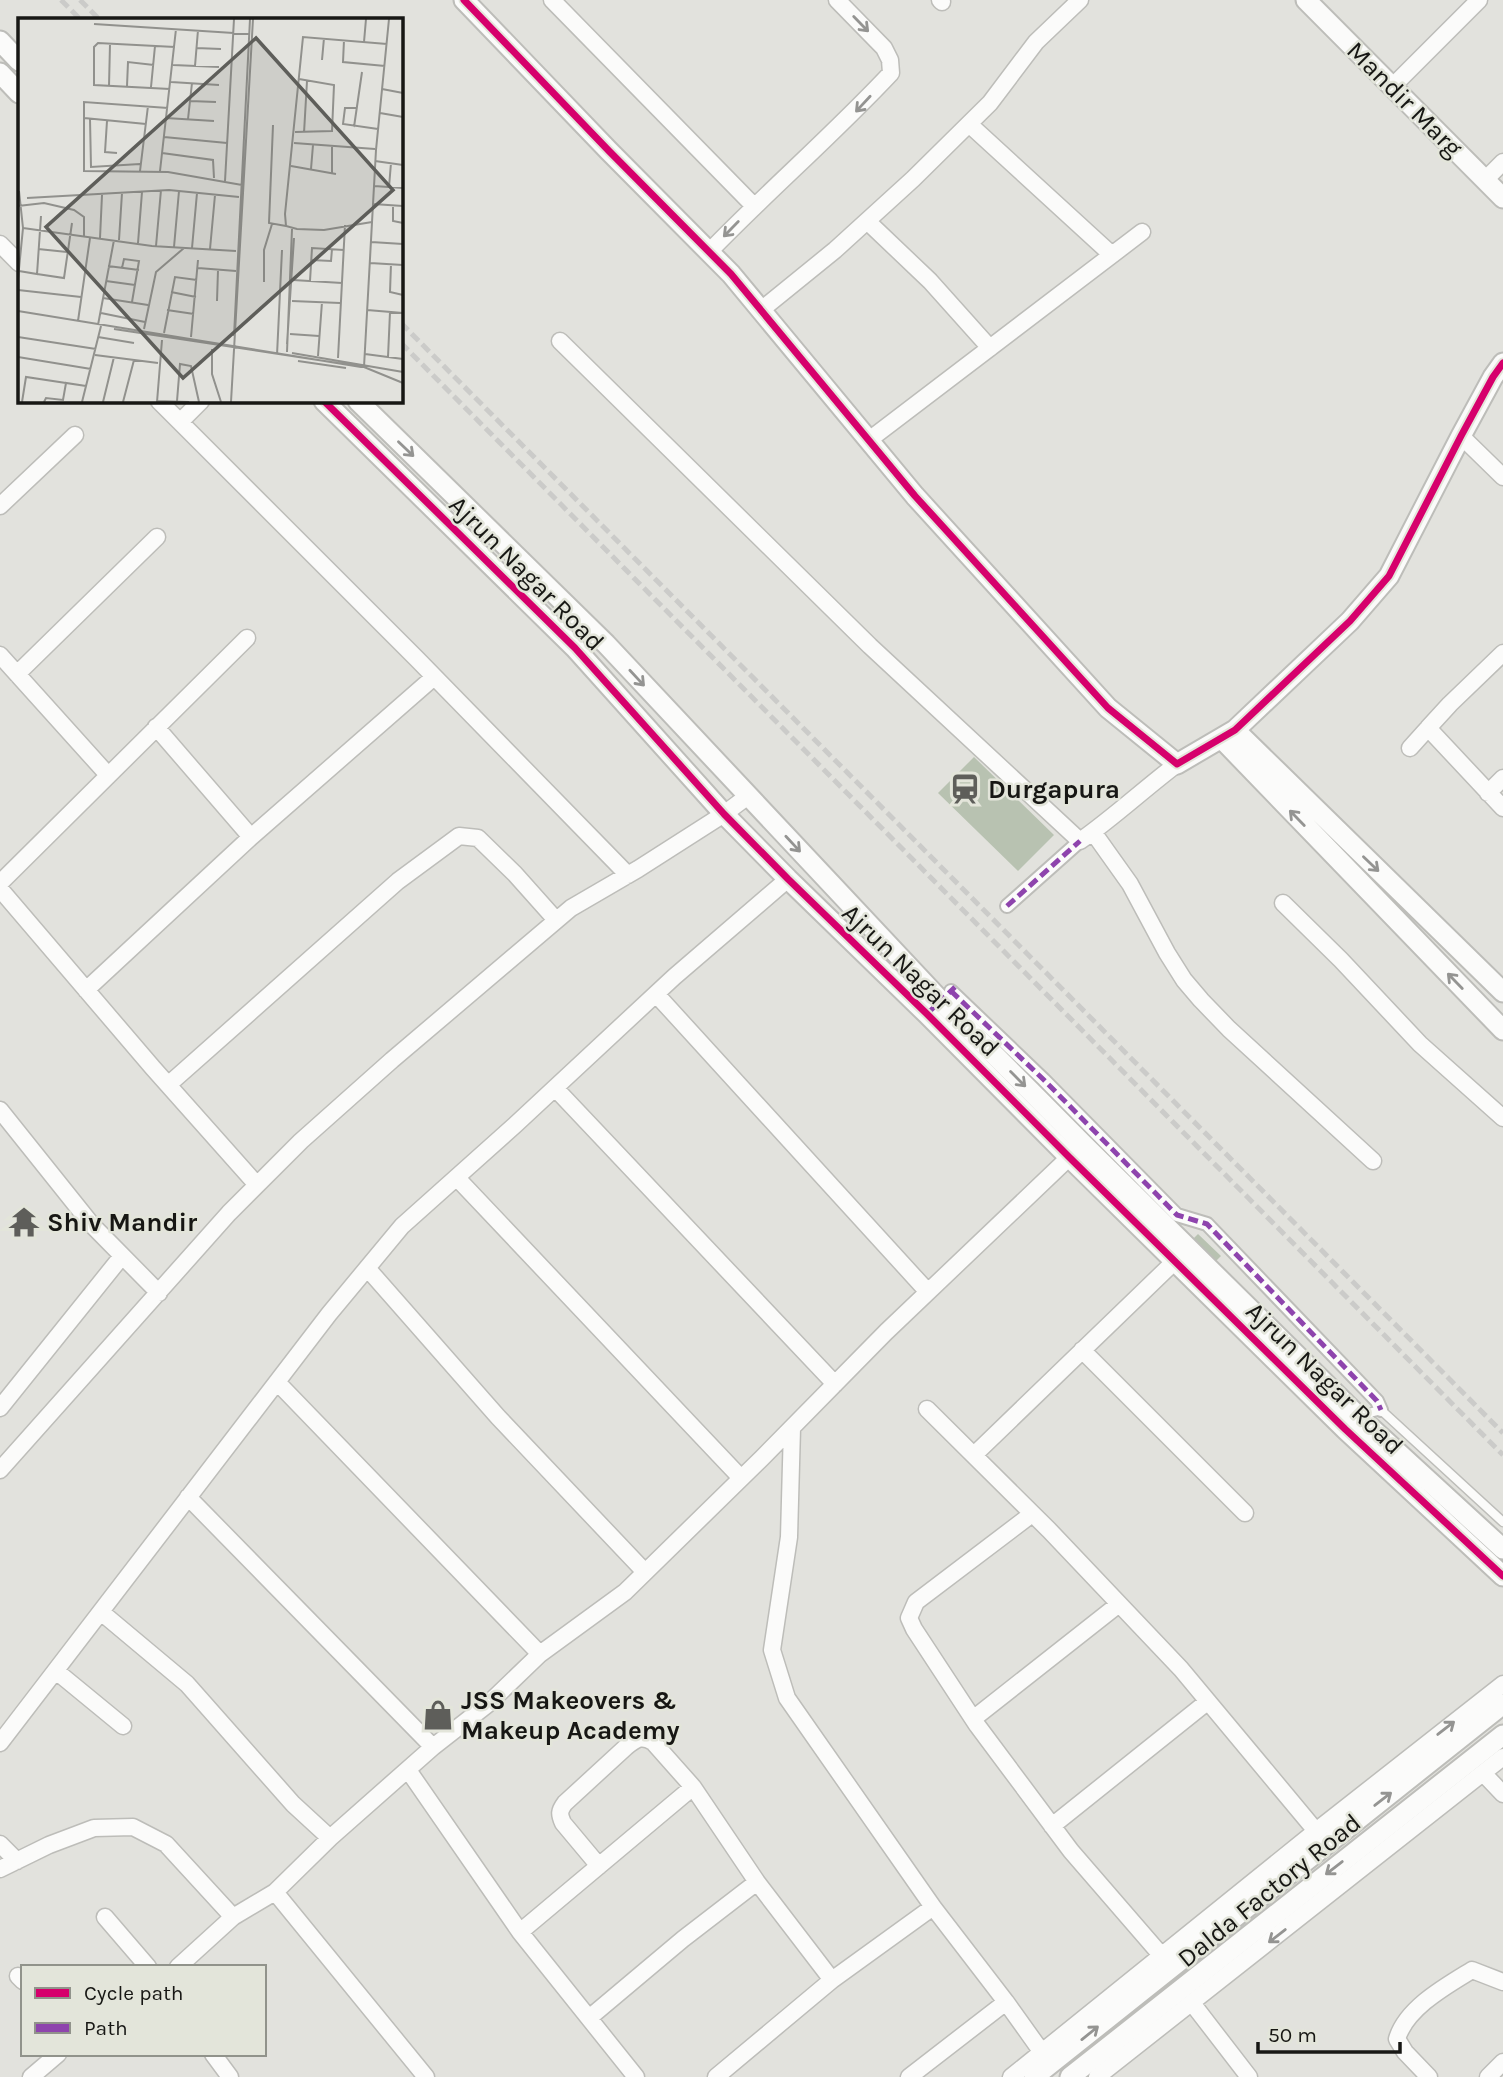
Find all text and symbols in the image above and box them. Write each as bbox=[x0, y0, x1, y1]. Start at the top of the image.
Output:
one-way arrow bbox=[852, 15, 869, 32]
inset map bbox=[18, 18, 402, 402]
street label: Mandir Marg bbox=[1340, 35, 1469, 164]
one-way arrow bbox=[854, 95, 871, 112]
one-way arrow bbox=[723, 220, 740, 237]
one-way arrow bbox=[398, 440, 415, 457]
street label: Ajrun Nagar Road bbox=[443, 489, 611, 657]
one-way arrow bbox=[629, 669, 646, 686]
station icon: Durgapura bbox=[948, 772, 982, 806]
place label: Durgapura bbox=[988, 774, 1120, 805]
one-way arrow bbox=[1288, 810, 1305, 827]
one-way arrow bbox=[784, 835, 801, 852]
one-way arrow bbox=[1362, 855, 1379, 872]
street label: Ajrun Nagar Road bbox=[836, 897, 1006, 1063]
one-way arrow bbox=[1447, 973, 1464, 990]
one-way arrow bbox=[1009, 1070, 1026, 1087]
temple icon: Shiv Mandir bbox=[7, 1205, 41, 1239]
place label: Shiv Mandir bbox=[47, 1207, 198, 1238]
street label: Ajrun Nagar Road bbox=[1240, 1295, 1410, 1461]
place label: JSS Makeovers & Makeup Academy bbox=[461, 1685, 680, 1746]
shop icon: JSS Makeovers & Makeup Academy bbox=[421, 1698, 455, 1732]
one-way arrow bbox=[1437, 1721, 1455, 1736]
one-way arrow bbox=[1373, 1792, 1392, 1807]
street label: Dalda Factory Road bbox=[1171, 1807, 1367, 1974]
one-way arrow bbox=[1325, 1860, 1344, 1875]
one-way arrow bbox=[1268, 1928, 1286, 1944]
legend bbox=[21, 1965, 266, 2056]
text: Cycle path bbox=[84, 1981, 184, 2005]
scale bar bbox=[1258, 2010, 1400, 2054]
text: Path bbox=[84, 2016, 128, 2040]
text: 50 m bbox=[1268, 2023, 1317, 2047]
one-way arrow bbox=[1080, 2025, 1099, 2040]

